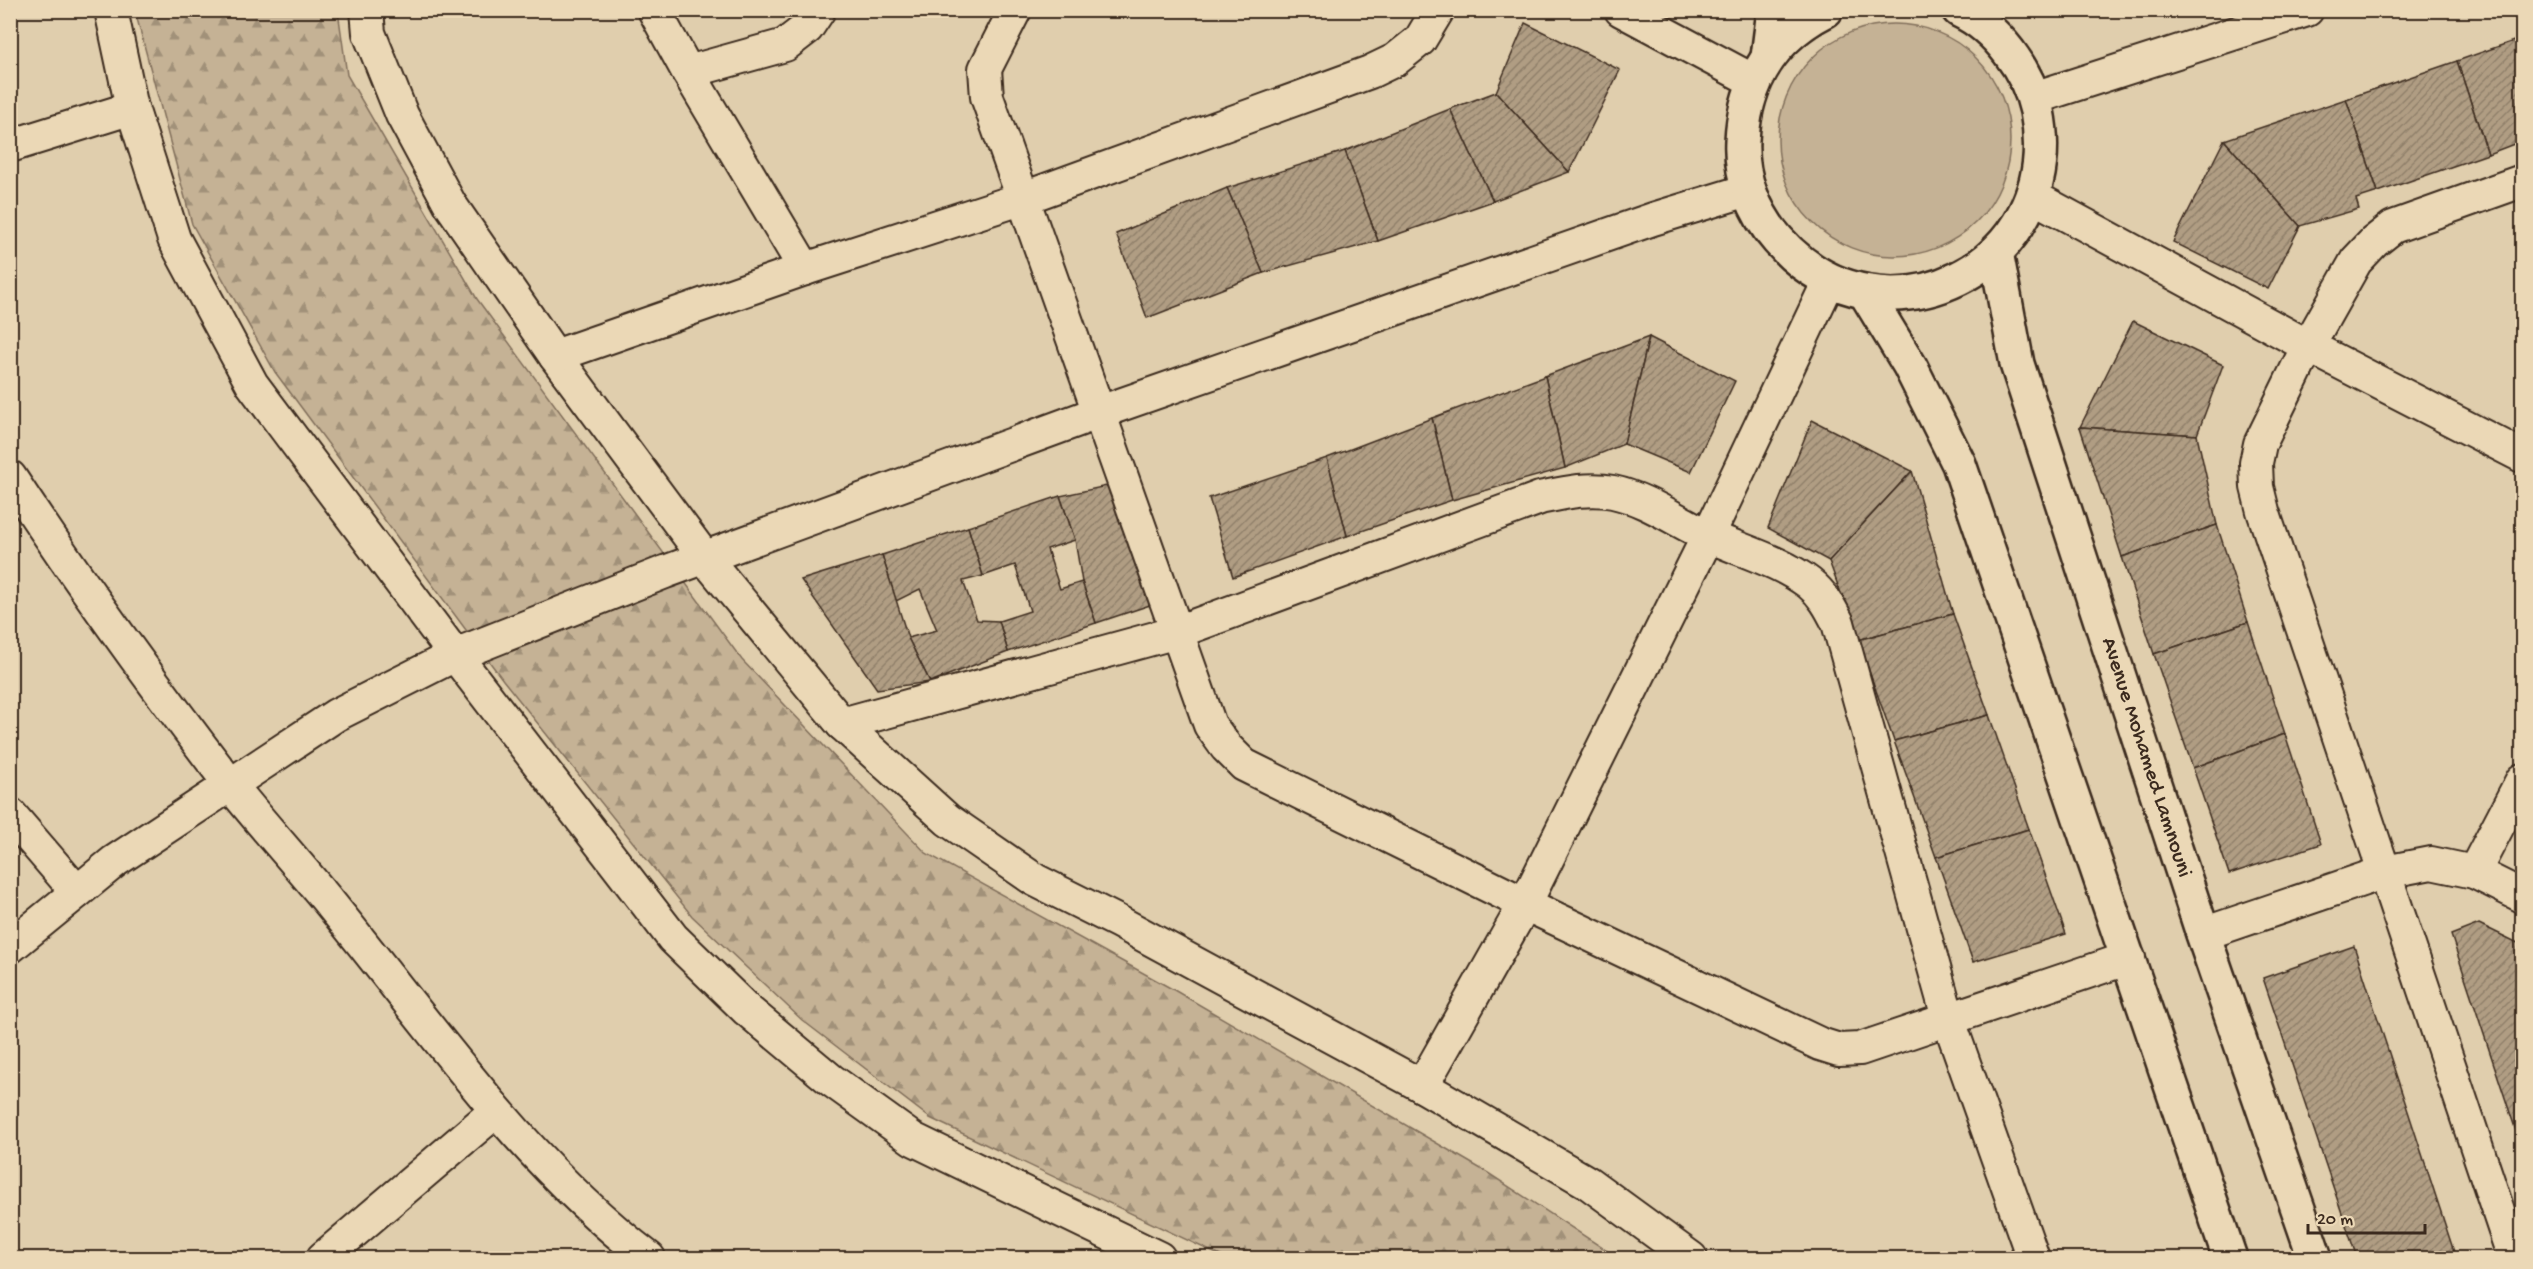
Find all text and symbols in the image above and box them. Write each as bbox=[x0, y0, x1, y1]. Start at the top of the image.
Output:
street label: Avenue Mohamed Lamnouni bbox=[2094, 634, 2197, 881]
scale bar bbox=[2308, 1197, 2425, 1235]
text: 20 m bbox=[2317, 1210, 2353, 1231]

